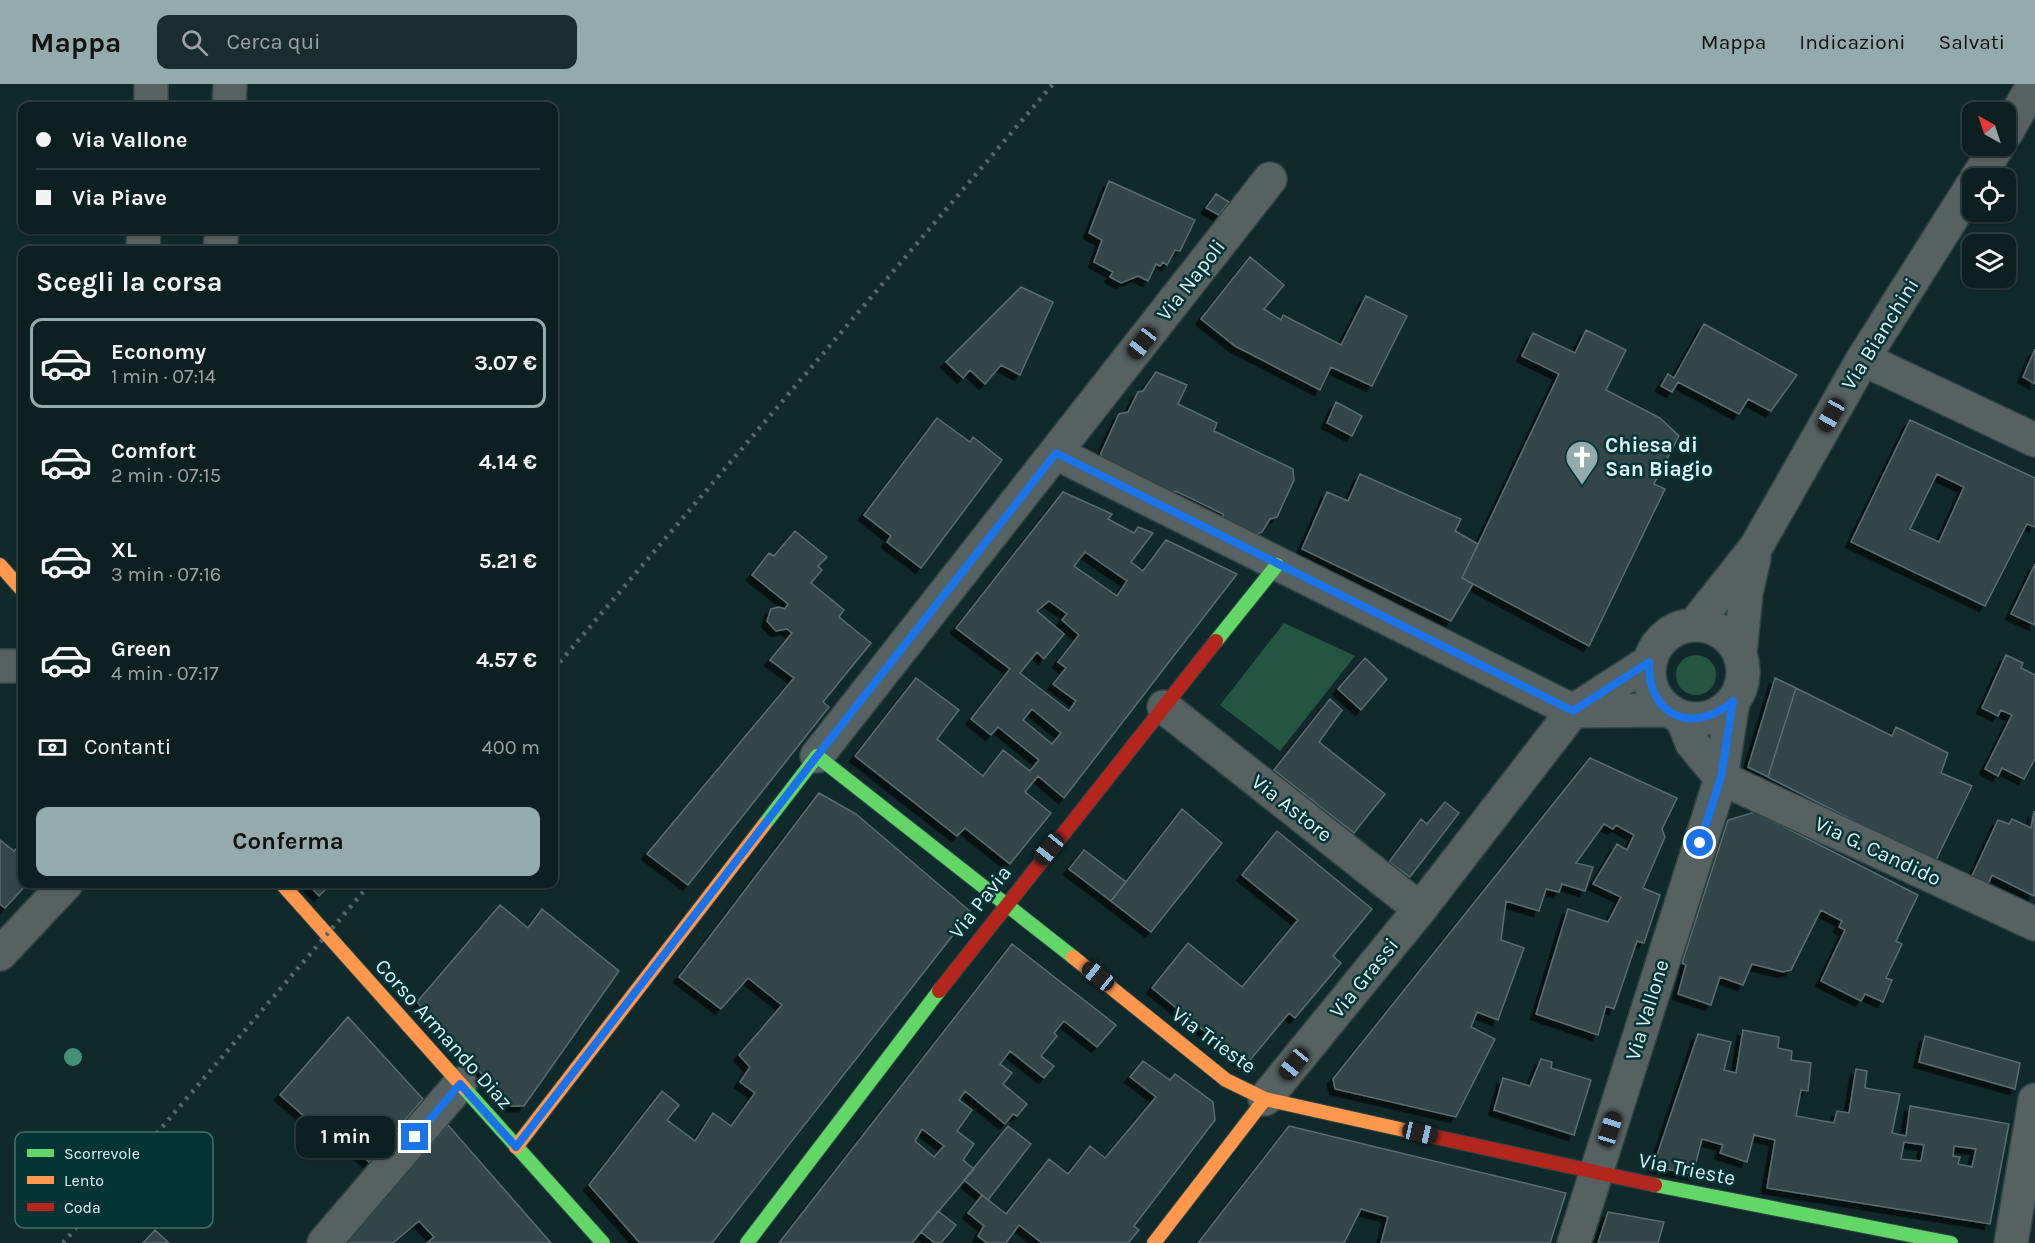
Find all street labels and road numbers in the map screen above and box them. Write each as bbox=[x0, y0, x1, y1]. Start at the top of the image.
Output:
street label: Via Napoli bbox=[1152, 235, 1230, 325]
street label: Via Bianchini bbox=[1836, 274, 1924, 394]
street label: Via Astore bbox=[1247, 769, 1337, 847]
street label: Via G. Candido bbox=[1811, 811, 1945, 891]
street label: Via Pavia bbox=[944, 861, 1016, 943]
street label: Via Grassi bbox=[1325, 933, 1403, 1023]
street label: Corso Armando Diaz bbox=[370, 954, 518, 1114]
street label: Via Vallone bbox=[1620, 957, 1674, 1063]
street label: Via Trieste bbox=[1167, 1002, 1261, 1078]
street label: Via Trieste bbox=[1637, 1148, 1737, 1190]

